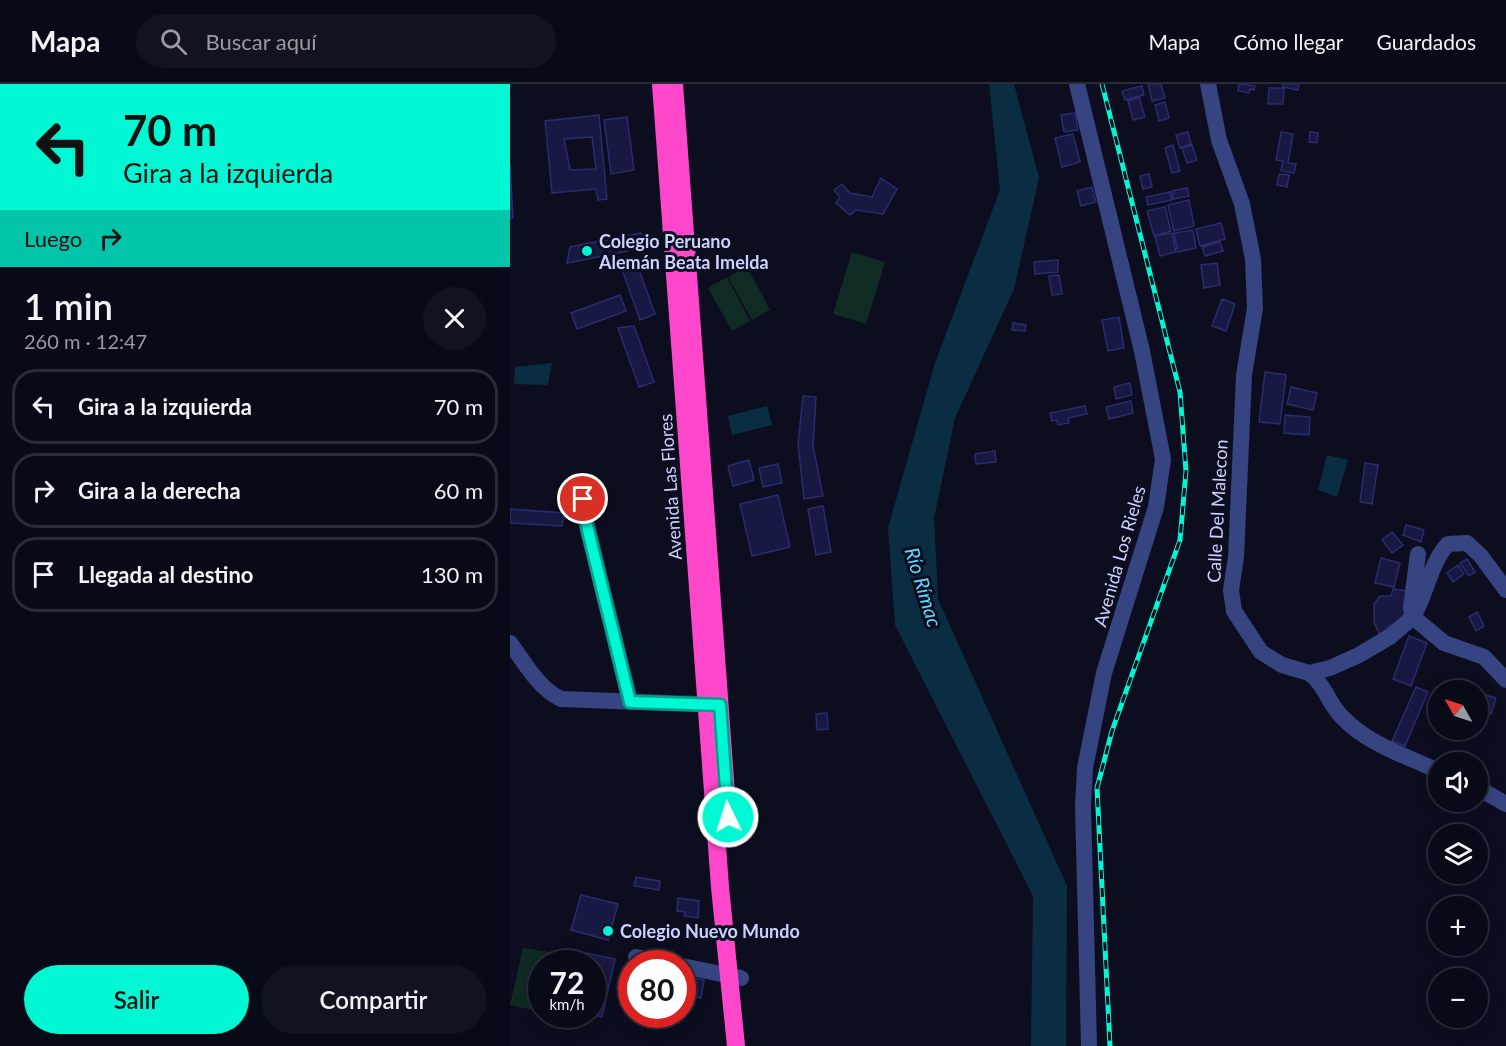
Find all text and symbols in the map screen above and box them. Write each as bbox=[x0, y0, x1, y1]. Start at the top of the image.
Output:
search box bbox=[136, 14, 556, 68]
text: Mapa bbox=[30, 24, 100, 58]
icon: search bbox=[157, 25, 190, 58]
text: Buscar aquí bbox=[205, 28, 317, 55]
text: Mapa bbox=[1148, 29, 1200, 54]
text: Cómo llegar bbox=[1233, 29, 1344, 54]
text: Guardados bbox=[1377, 29, 1476, 54]
text: 70 m bbox=[123, 105, 217, 155]
icon: left bbox=[24, 108, 102, 186]
text: Gira a la izquierda bbox=[123, 156, 333, 189]
icon: right bbox=[94, 222, 127, 255]
text: Luego bbox=[24, 225, 82, 252]
place label: Colegio Peruano Alemán Beata Imelda bbox=[598, 230, 769, 273]
marker: Colegio Peruano Alemán Beata Imelda bbox=[580, 244, 594, 258]
text: 1 min bbox=[24, 284, 113, 328]
button: close bbox=[423, 287, 486, 350]
text: 260 m · 12:47 bbox=[24, 329, 147, 353]
icon: left bbox=[27, 390, 60, 423]
text: Gira a la izquierda bbox=[78, 393, 252, 420]
text: 70 m bbox=[434, 393, 483, 420]
street label: Avenida Las Flores bbox=[654, 413, 686, 561]
street label: Calle Del Malecon bbox=[1202, 439, 1232, 583]
pin bbox=[557, 473, 608, 524]
icon: right bbox=[27, 474, 60, 507]
text: Gira a la derecha bbox=[78, 477, 241, 504]
text: 60 m bbox=[434, 477, 483, 504]
icon: arrive bbox=[566, 482, 599, 515]
street label: Avenida Los Rieles bbox=[1088, 483, 1150, 629]
water label: Río Rímac bbox=[900, 544, 948, 630]
icon: arrive bbox=[27, 558, 60, 591]
text: Llegada al destino bbox=[78, 561, 254, 588]
text: 130 m bbox=[421, 561, 483, 588]
north arrow bbox=[1428, 680, 1488, 740]
map controls bbox=[1428, 680, 1488, 1028]
button: sound bbox=[1428, 752, 1488, 812]
position arrow bbox=[696, 785, 760, 849]
button: layers bbox=[1428, 824, 1488, 884]
button: + bbox=[1428, 896, 1488, 956]
place label: Colegio Nuevo Mundo bbox=[620, 920, 800, 942]
marker: Colegio Nuevo Mundo bbox=[601, 924, 615, 938]
speed limit sign: 80 bbox=[618, 950, 696, 1028]
text: 72 bbox=[550, 964, 584, 1000]
button: Salir bbox=[24, 965, 249, 1034]
button: Compartir bbox=[261, 965, 486, 1034]
button: − bbox=[1428, 968, 1488, 1028]
text: km/h bbox=[549, 995, 585, 1013]

